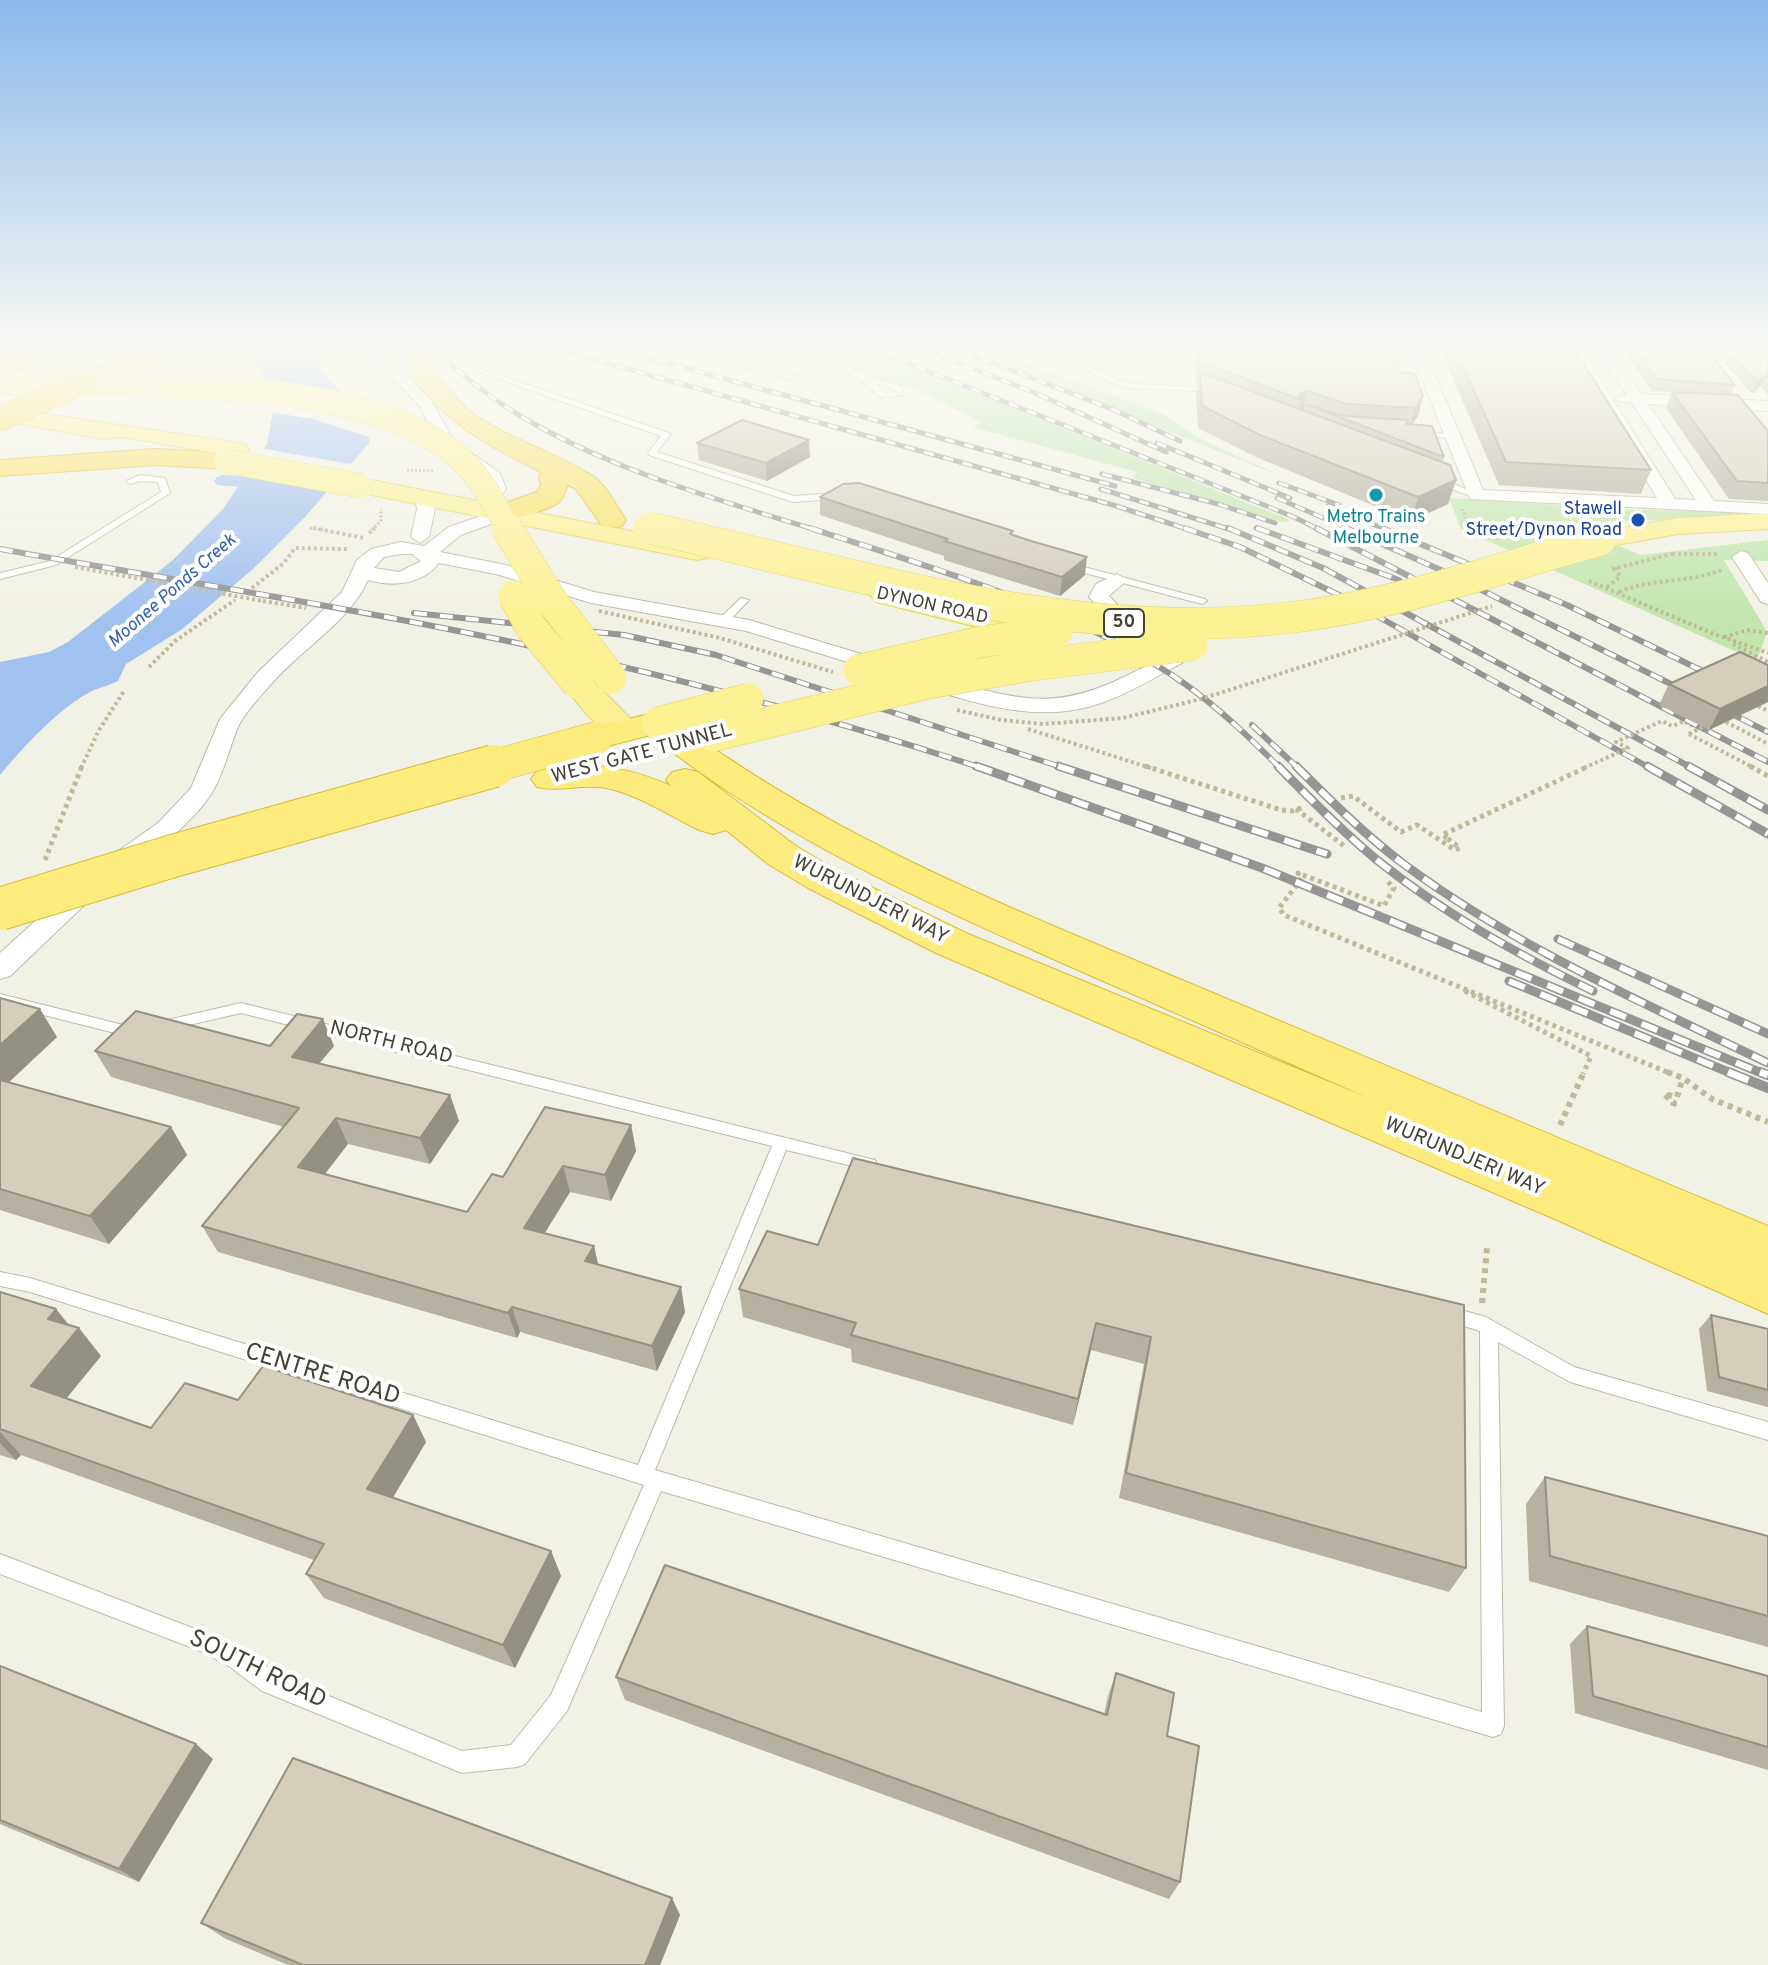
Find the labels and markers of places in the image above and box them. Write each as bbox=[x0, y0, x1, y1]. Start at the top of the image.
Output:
marker: Metro Trains Melbourne bbox=[1367, 486, 1385, 504]
place label: Stawell Street/Dynon Road bbox=[1466, 499, 1622, 542]
place label: Metro Trains Melbourne bbox=[1326, 507, 1426, 550]
marker: Stawell Street/Dynon Road bbox=[1629, 511, 1647, 529]

